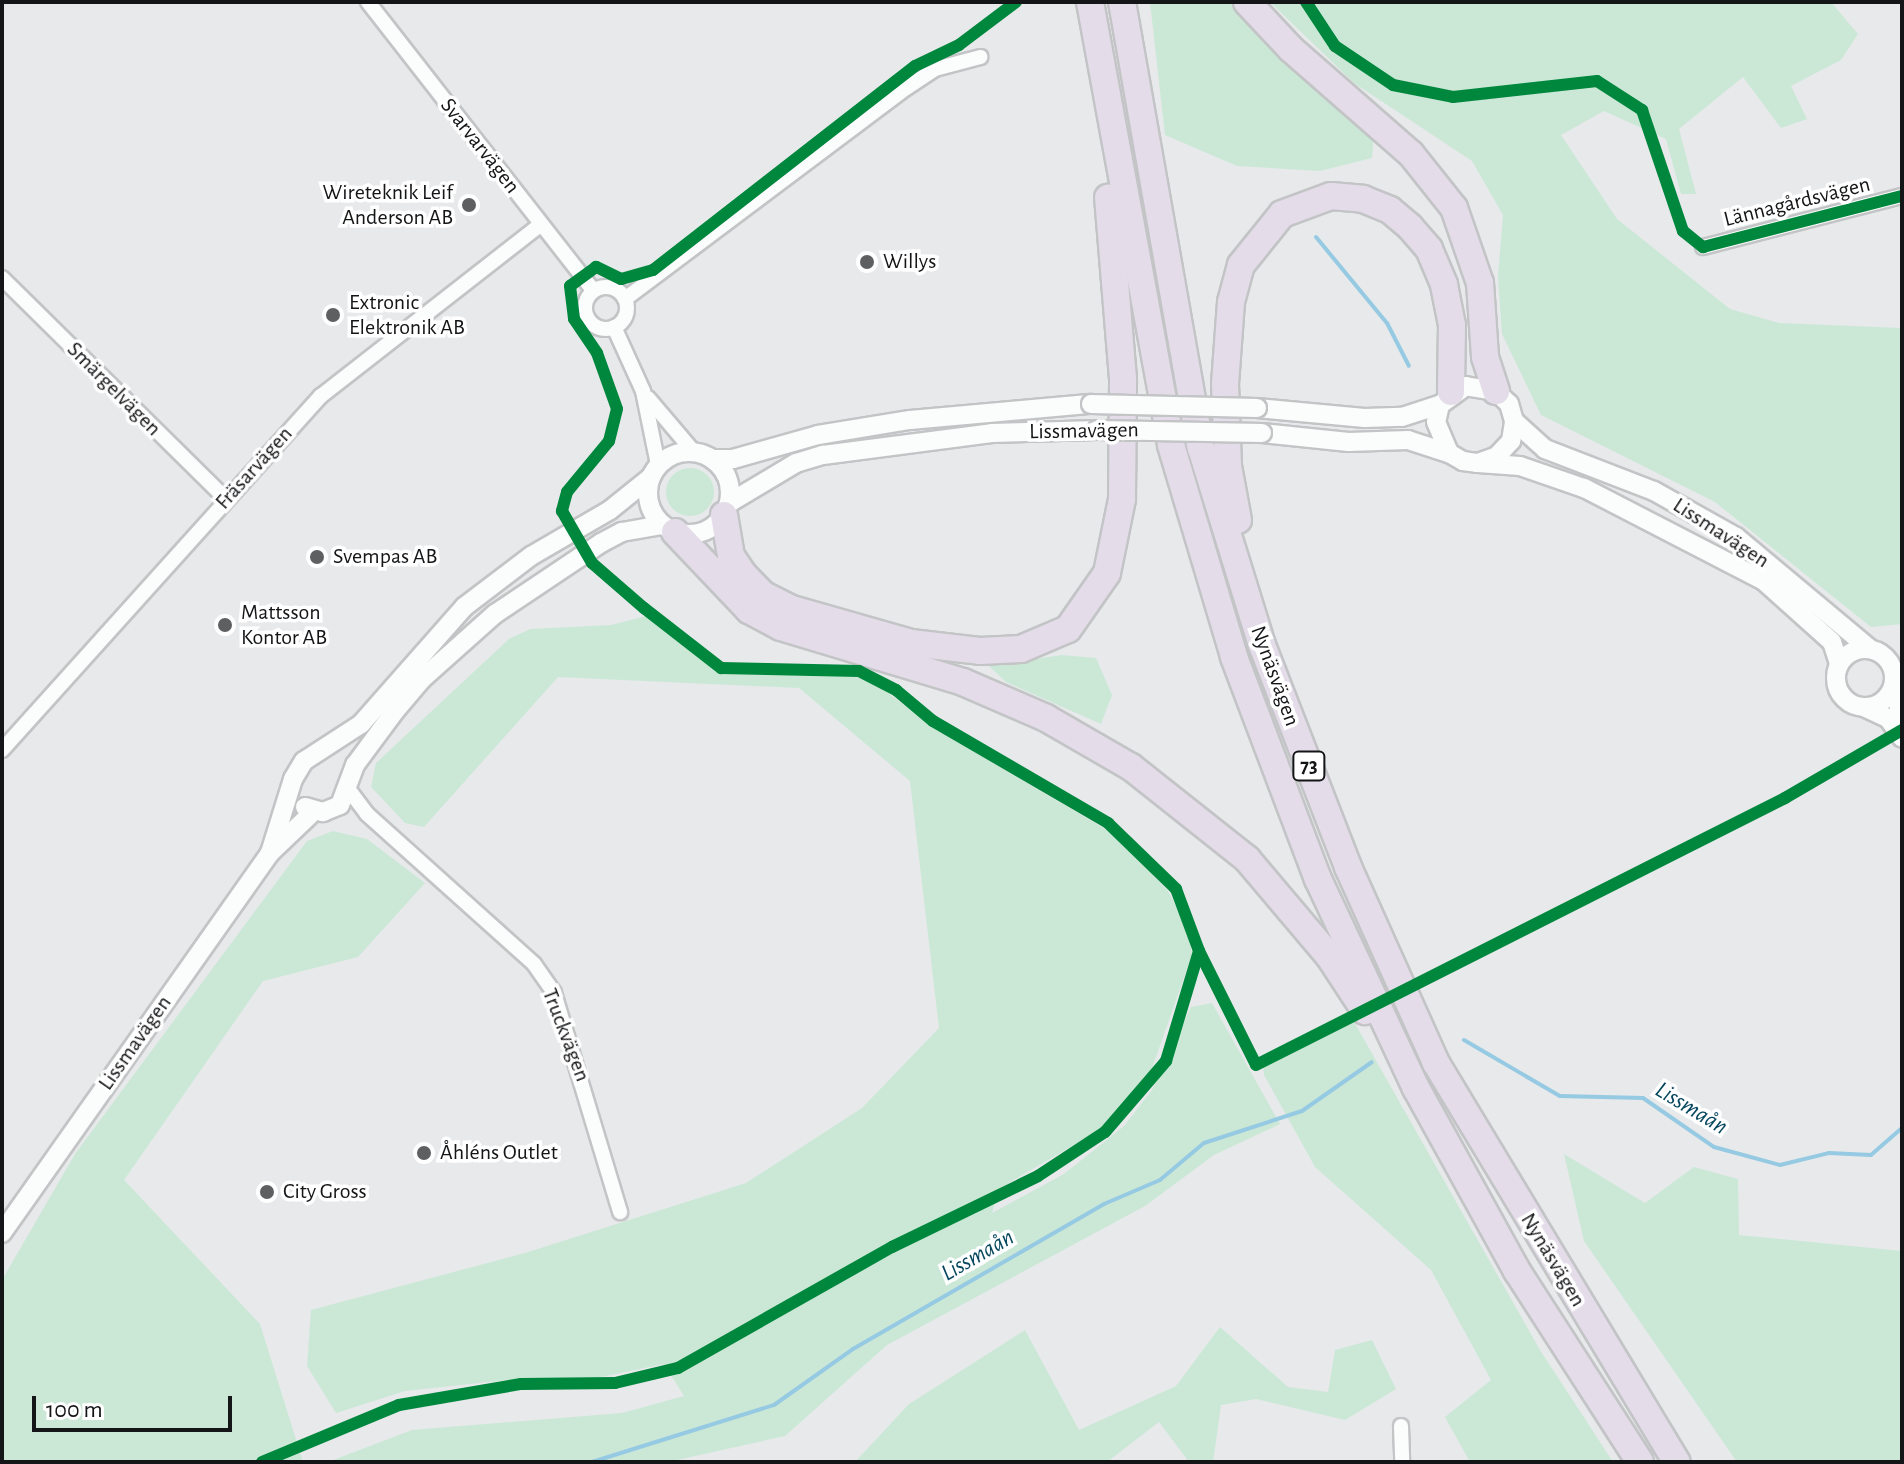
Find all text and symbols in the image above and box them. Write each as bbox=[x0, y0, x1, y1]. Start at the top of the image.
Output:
street label: Svarvarvägen bbox=[435, 93, 525, 199]
street label: Lännagårdsvägen bbox=[1721, 171, 1873, 233]
place label: Wireteknik Leif Anderson AB bbox=[323, 179, 453, 230]
marker: Wireteknik Leif Anderson AB bbox=[460, 196, 478, 214]
place label: Willys bbox=[883, 249, 936, 275]
marker: Willys bbox=[858, 253, 876, 271]
place label: Extronic Elektronik AB bbox=[349, 289, 465, 340]
marker: Extronic Elektronik AB bbox=[324, 306, 342, 324]
street label: Smärgelvägen bbox=[61, 336, 167, 442]
street label: Lissmavägen bbox=[1029, 417, 1139, 445]
street label: Fräsarvägen bbox=[210, 421, 298, 515]
street label: Lissmavägen bbox=[1668, 492, 1774, 574]
place label: Svempas AB bbox=[333, 544, 437, 570]
marker: Svempas AB bbox=[308, 548, 326, 566]
place label: Mattsson Kontor AB bbox=[241, 599, 327, 650]
marker: Mattsson Kontor AB bbox=[216, 616, 234, 634]
street label: Nynäsvägen bbox=[1245, 622, 1305, 730]
road number: 73 bbox=[1291, 750, 1327, 782]
street label: Truckvägen bbox=[536, 985, 596, 1085]
street label: Lissmavägen bbox=[93, 991, 177, 1095]
water label: Lissmaån bbox=[1649, 1076, 1733, 1142]
place label: Åhléns Outlet bbox=[440, 1140, 558, 1166]
marker: Åhléns Outlet bbox=[415, 1144, 433, 1162]
place label: City Gross bbox=[283, 1179, 367, 1205]
marker: City Gross bbox=[258, 1183, 276, 1201]
street label: Nynäsvägen bbox=[1515, 1208, 1591, 1312]
water label: Lissmaån bbox=[936, 1224, 1020, 1288]
scale bar bbox=[36, 1380, 236, 1430]
text: 100 m bbox=[46, 1398, 103, 1422]

